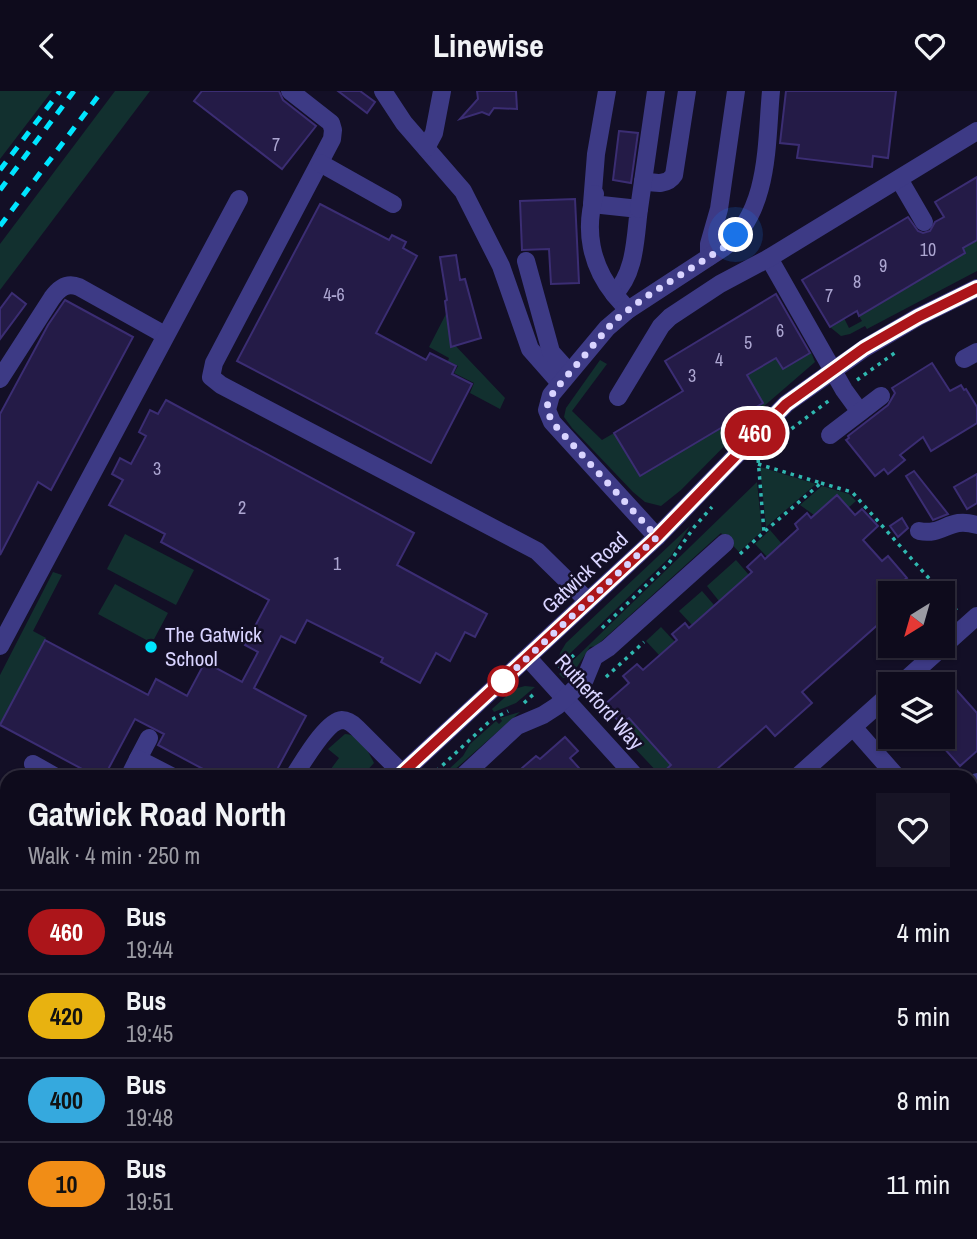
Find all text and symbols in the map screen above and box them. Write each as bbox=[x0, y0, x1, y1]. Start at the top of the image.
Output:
text: Linewise bbox=[433, 24, 544, 67]
icon: back bbox=[28, 27, 66, 65]
icon: heart bbox=[911, 27, 949, 65]
house number: 7 bbox=[272, 132, 280, 157]
your location bbox=[718, 217, 753, 252]
house number: 10 bbox=[920, 237, 936, 262]
house number: 9 bbox=[879, 253, 887, 278]
house number: 8 bbox=[853, 269, 861, 294]
house number: 4-6 bbox=[323, 282, 345, 307]
house number: 7 bbox=[825, 283, 833, 308]
house number: 6 bbox=[776, 318, 784, 343]
house number: 5 bbox=[744, 330, 752, 355]
house number: 4 bbox=[715, 347, 723, 372]
house number: 3 bbox=[688, 363, 696, 388]
line badge: 460 bbox=[715, 410, 795, 456]
text: 460 bbox=[739, 417, 771, 449]
house number: 3 bbox=[153, 456, 161, 481]
house number: 2 bbox=[238, 495, 246, 520]
street label: Gatwick Road bbox=[535, 525, 634, 620]
house number: 1 bbox=[333, 551, 342, 576]
north arrow bbox=[878, 581, 956, 658]
map controls bbox=[878, 581, 955, 749]
place label: The Gatwick School bbox=[165, 620, 262, 673]
marker: The Gatwick School bbox=[143, 639, 159, 655]
street label: Rutherford Way bbox=[548, 647, 651, 756]
unlabelled marker bbox=[488, 666, 518, 696]
button: layers bbox=[878, 672, 955, 749]
text: Gatwick Road North bbox=[28, 792, 287, 836]
button: heart bbox=[876, 793, 950, 867]
text: Walk · 4 min · 250 m bbox=[28, 840, 200, 871]
text: Bus bbox=[126, 899, 166, 934]
text: 4 min bbox=[897, 915, 950, 950]
text: 460 bbox=[50, 916, 83, 948]
text: 19:44 bbox=[126, 934, 173, 965]
text: Bus bbox=[126, 983, 166, 1018]
text: 5 min bbox=[897, 999, 950, 1034]
text: 420 bbox=[50, 1000, 83, 1032]
text: 19:45 bbox=[126, 1018, 173, 1049]
text: Bus bbox=[126, 1067, 166, 1102]
text: 8 min bbox=[897, 1083, 950, 1118]
text: 400 bbox=[50, 1084, 83, 1116]
text: 19:48 bbox=[126, 1102, 173, 1133]
text: Bus bbox=[126, 1151, 166, 1186]
text: 11 min bbox=[886, 1167, 950, 1202]
text: 10 bbox=[56, 1168, 77, 1200]
text: 19:51 bbox=[126, 1186, 173, 1217]

